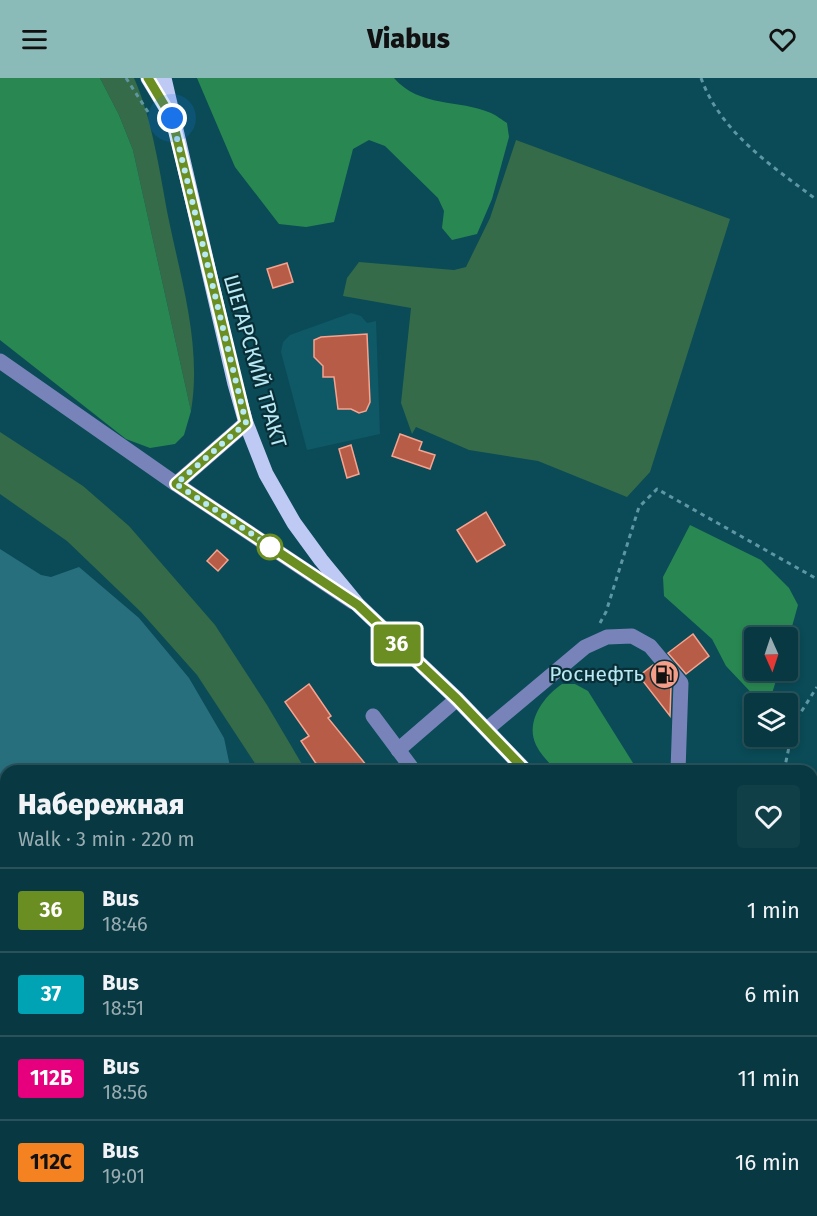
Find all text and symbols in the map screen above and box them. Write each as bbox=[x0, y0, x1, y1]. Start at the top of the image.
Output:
icon: menu bbox=[18, 23, 51, 56]
text: Viabus bbox=[367, 23, 450, 55]
icon: heart bbox=[766, 23, 799, 56]
your location bbox=[157, 103, 187, 133]
street label: ШЕГАРСКИЙ ТРАКТ bbox=[218, 271, 292, 451]
unlabelled marker bbox=[257, 534, 283, 560]
line badge: 36 bbox=[370, 624, 424, 664]
north arrow bbox=[744, 627, 798, 681]
map controls bbox=[744, 627, 798, 747]
text: 36 bbox=[386, 631, 408, 657]
fuel station icon: Роснефть bbox=[649, 658, 681, 690]
place label: Роснефть bbox=[549, 661, 644, 687]
button: layers bbox=[744, 693, 798, 747]
button: heart bbox=[737, 785, 800, 848]
text: Набережная bbox=[18, 788, 184, 821]
text: Walk · 3 min · 220 m bbox=[18, 827, 195, 851]
text: Bus bbox=[102, 885, 139, 912]
text: 36 bbox=[40, 897, 62, 923]
text: 1 min bbox=[747, 897, 800, 924]
text: 18:46 bbox=[102, 912, 148, 936]
text: Bus bbox=[102, 969, 139, 996]
text: 37 bbox=[41, 981, 61, 1007]
text: 6 min bbox=[744, 981, 800, 1008]
text: 18:51 bbox=[102, 996, 144, 1020]
text: Bus bbox=[102, 1053, 139, 1080]
text: 112Б bbox=[30, 1065, 72, 1091]
text: 11 min bbox=[737, 1065, 800, 1092]
text: 18:56 bbox=[102, 1080, 148, 1104]
text: Bus bbox=[102, 1137, 139, 1164]
text: 112С bbox=[30, 1149, 72, 1175]
text: 16 min bbox=[735, 1149, 800, 1176]
text: 19:01 bbox=[102, 1164, 145, 1188]

